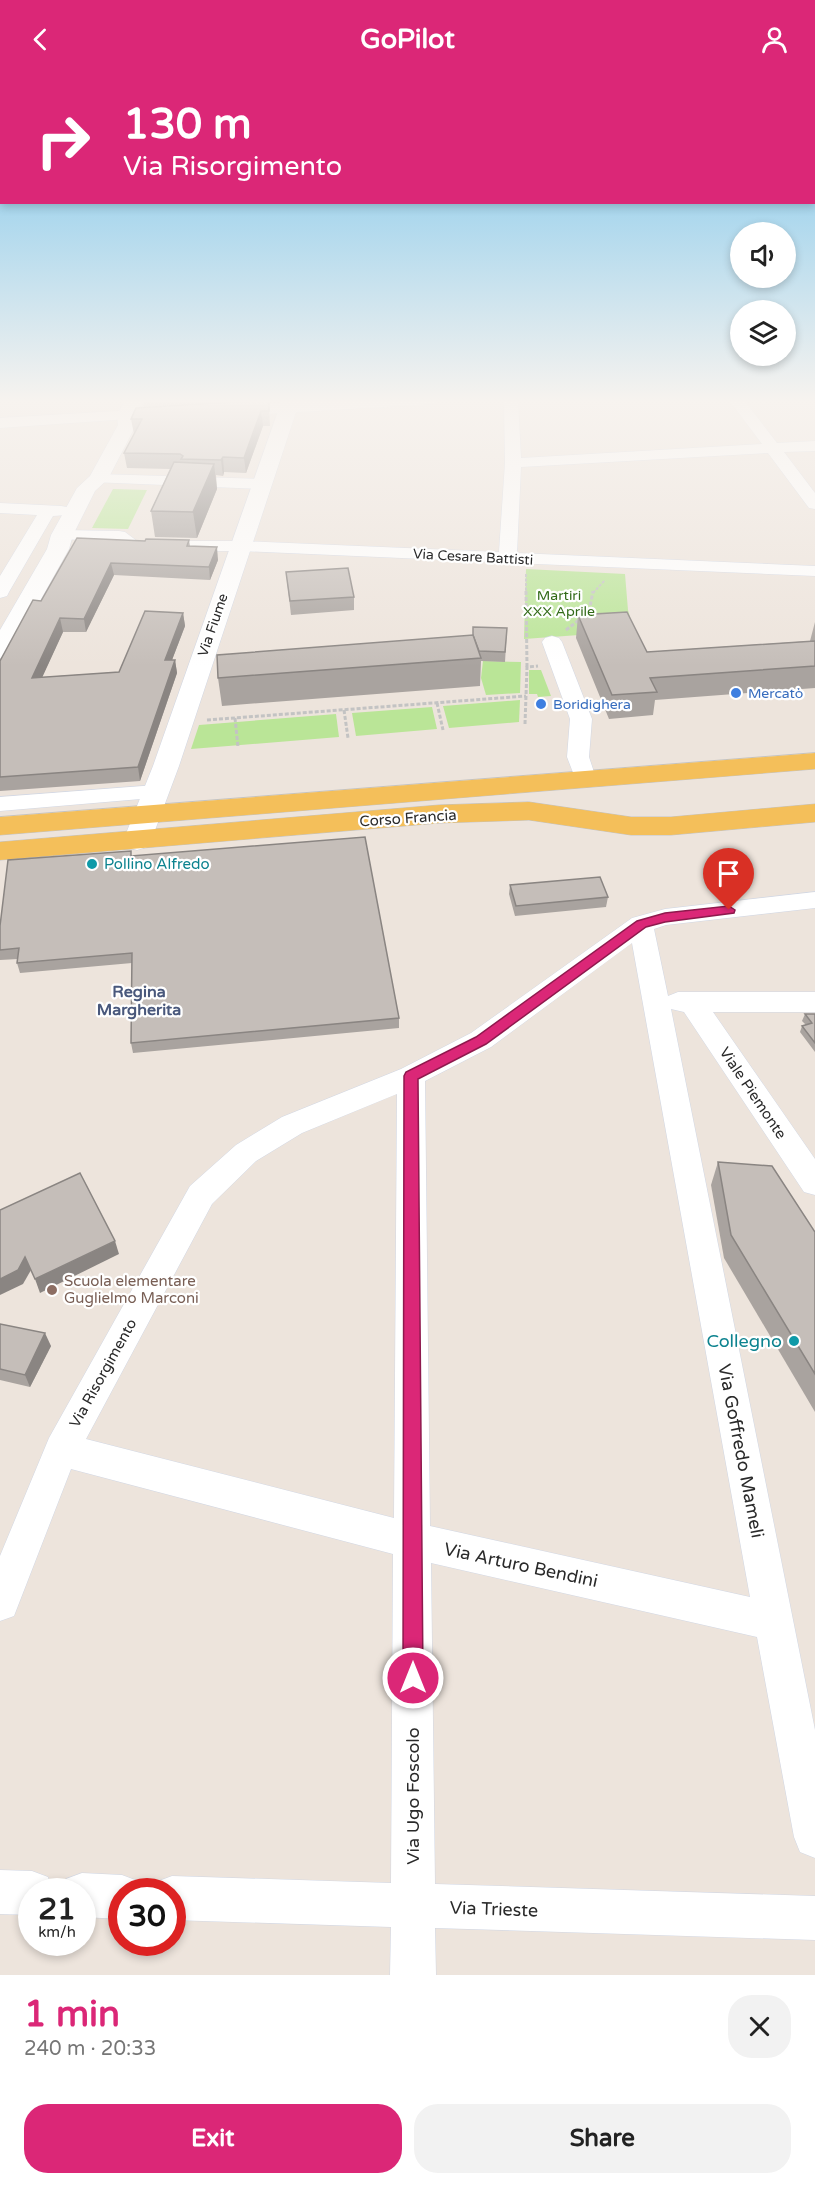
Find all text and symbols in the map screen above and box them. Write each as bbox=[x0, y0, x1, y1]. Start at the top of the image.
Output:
icon: back bbox=[24, 23, 57, 56]
text: GoPilot bbox=[360, 23, 455, 56]
icon: person bbox=[758, 23, 791, 56]
text: 130 m bbox=[123, 99, 252, 150]
icon: right bbox=[24, 102, 102, 180]
text: Via Risorgimento bbox=[123, 150, 342, 183]
map controls bbox=[730, 222, 796, 366]
button: sound bbox=[730, 222, 796, 288]
button: layers bbox=[730, 300, 796, 366]
street label: Via Cesare Battisti bbox=[412, 545, 534, 569]
park label: Martiri XXX Aprile bbox=[523, 587, 595, 620]
street label: Via Fiume bbox=[194, 591, 232, 659]
place label: Mercatò bbox=[748, 685, 803, 702]
marker: Mercatò bbox=[729, 686, 743, 700]
place label: Boridighera bbox=[553, 696, 631, 713]
marker: Boridighera bbox=[534, 697, 548, 711]
street label: Corso Francia bbox=[359, 806, 457, 830]
pin bbox=[703, 848, 754, 910]
place label: Pollino Alfredo bbox=[104, 855, 210, 873]
marker: Pollino Alfredo bbox=[85, 857, 99, 871]
icon: arrive bbox=[712, 857, 745, 890]
district label: Regina Margherita bbox=[97, 982, 181, 1020]
street label: Viale Piemonte bbox=[716, 1044, 790, 1142]
place label: Scuola elementare Guglielmo Marconi bbox=[64, 1272, 199, 1307]
marker: Scuola elementare Guglielmo Marconi bbox=[45, 1283, 59, 1297]
street label: Via Risorgimento bbox=[66, 1315, 140, 1431]
place label: Collegno bbox=[706, 1330, 782, 1352]
marker: Collegno bbox=[787, 1334, 801, 1348]
street label: Via Goffredo Mameli bbox=[713, 1362, 769, 1540]
street label: Via Arturo Bendini bbox=[442, 1538, 600, 1592]
position arrow bbox=[381, 1646, 445, 1710]
street label: Via Ugo Foscolo bbox=[402, 1727, 424, 1865]
speed limit sign: 30 bbox=[108, 1878, 186, 1956]
text: 21 bbox=[38, 1891, 76, 1928]
street label: Via Trieste bbox=[449, 1896, 539, 1922]
text: km/h bbox=[38, 1923, 76, 1941]
text: 1 min bbox=[24, 1993, 120, 2036]
button: close bbox=[728, 1995, 791, 2058]
text: 240 m · 20:33 bbox=[24, 2037, 156, 2061]
button: Exit bbox=[24, 2104, 402, 2173]
button: Share bbox=[414, 2104, 791, 2173]

